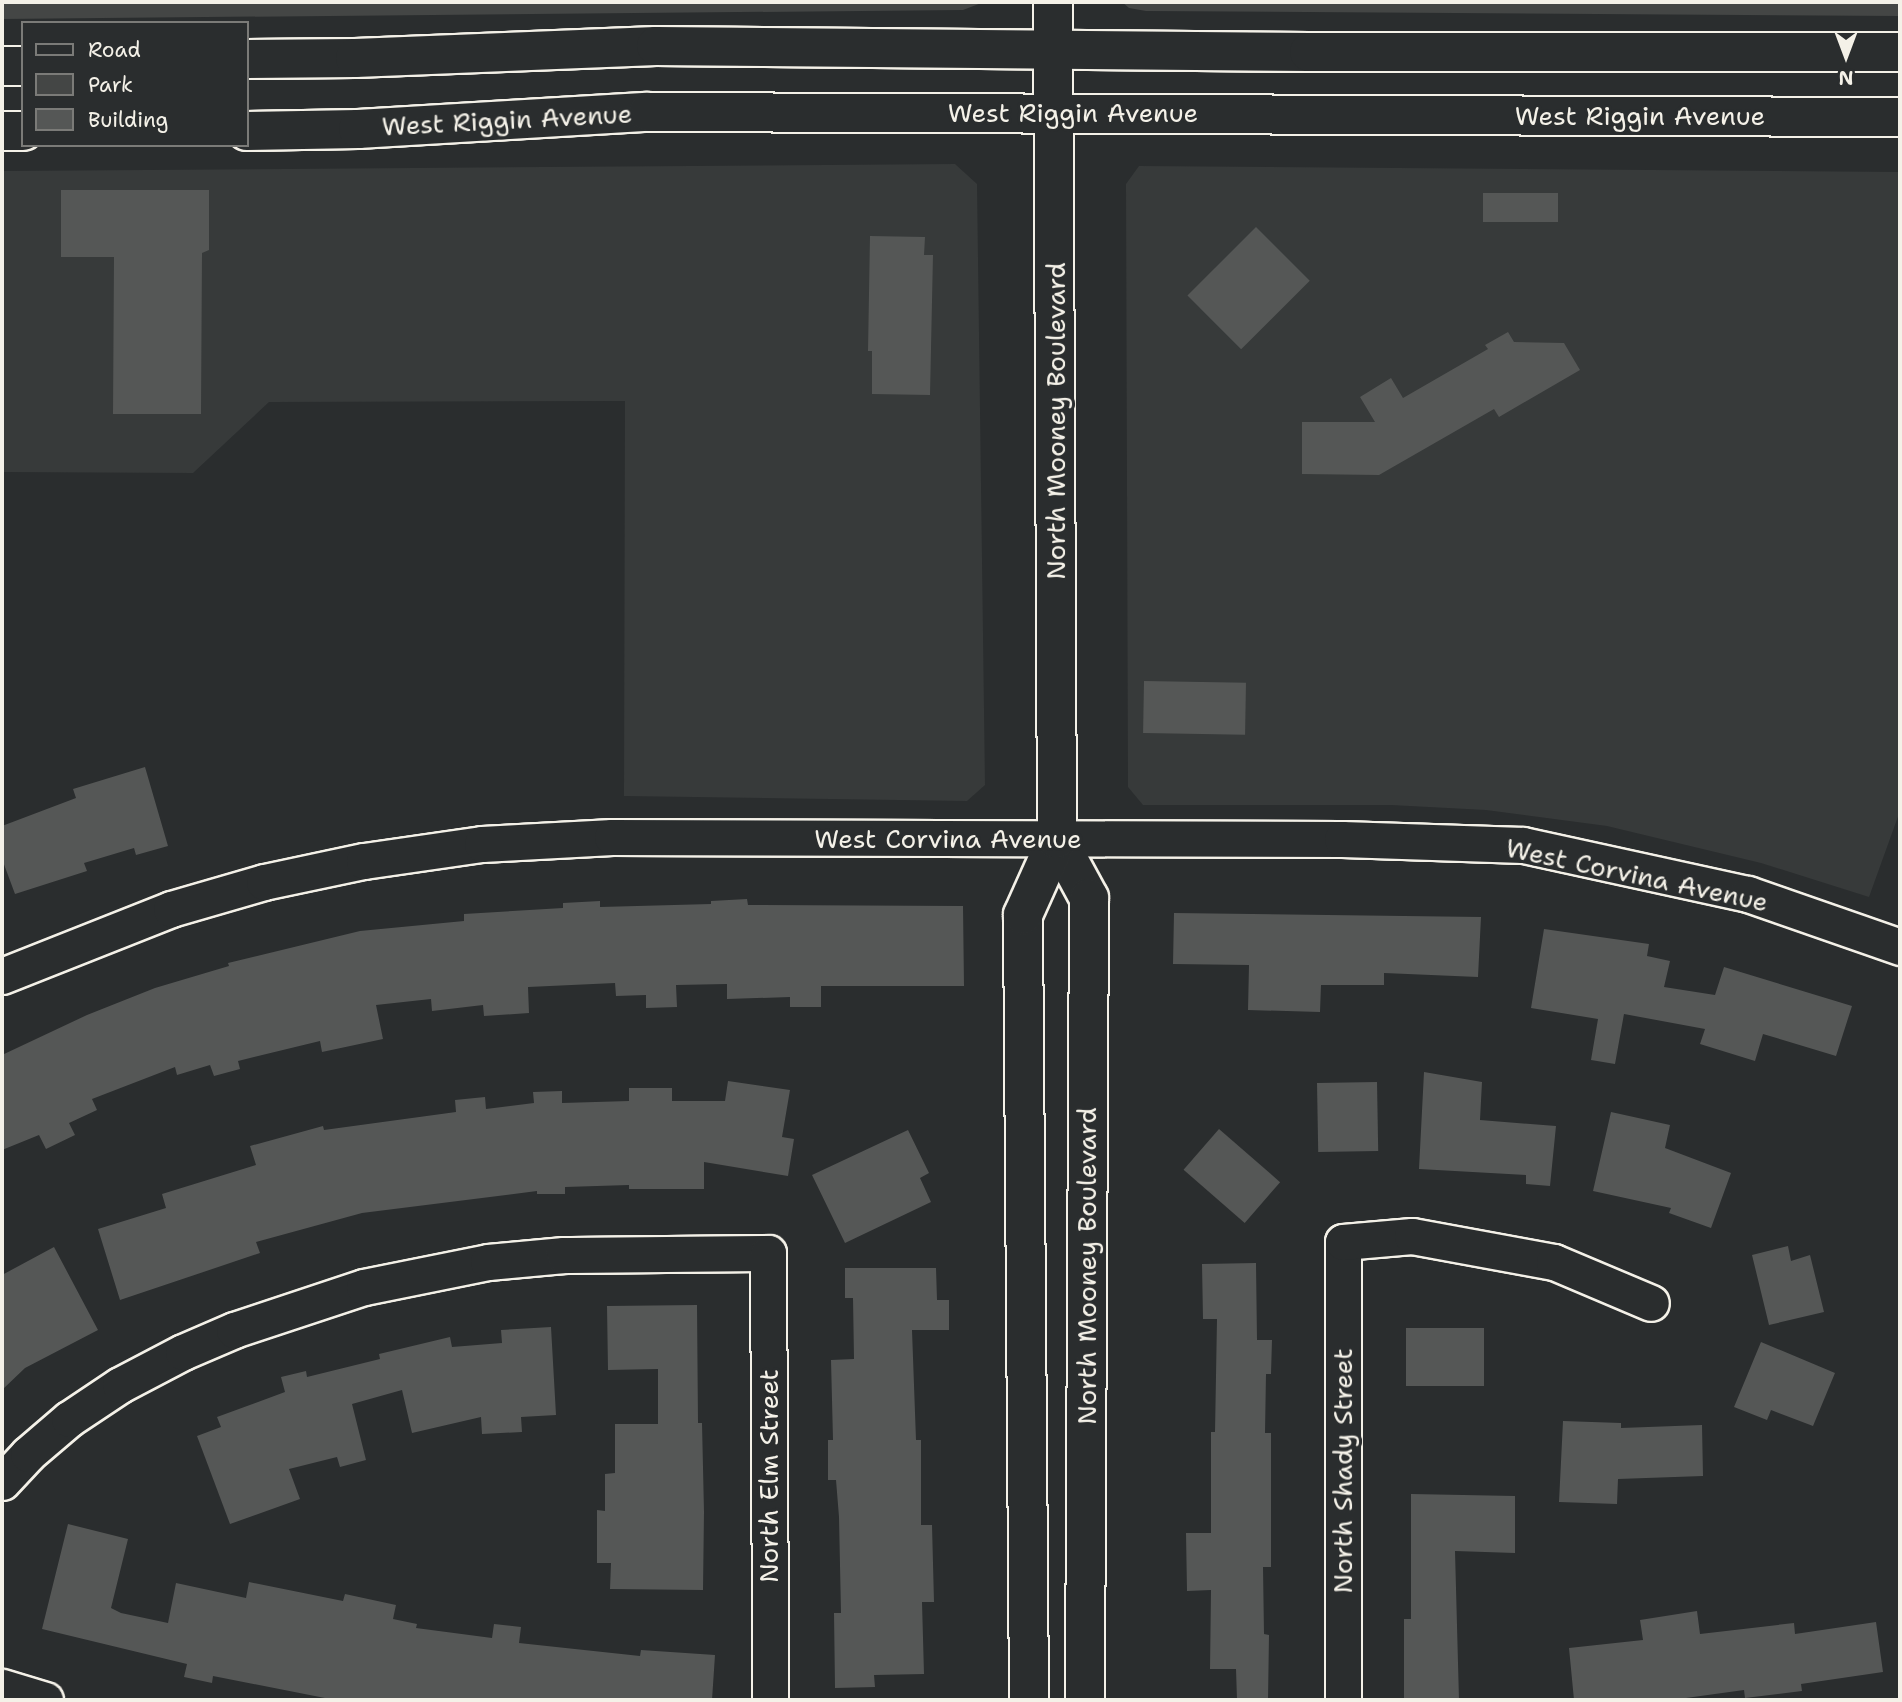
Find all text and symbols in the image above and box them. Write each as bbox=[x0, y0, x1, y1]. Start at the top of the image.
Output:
legend bbox=[21, 21, 248, 147]
north arrow bbox=[1811, 21, 1881, 91]
text: Road bbox=[88, 36, 141, 64]
text: N bbox=[1838, 65, 1854, 90]
text: Park bbox=[88, 71, 133, 99]
street label: West Riggin Avenue bbox=[948, 97, 1198, 129]
street label: West Riggin Avenue bbox=[381, 98, 633, 142]
street label: West Riggin Avenue bbox=[1515, 100, 1765, 132]
text: Building bbox=[88, 106, 168, 134]
street label: North Mooney Boulevard bbox=[1040, 262, 1072, 580]
street label: West Corvina Avenue bbox=[814, 823, 1082, 855]
street label: West Corvina Avenue bbox=[1503, 832, 1771, 918]
street label: North Mooney Boulevard bbox=[1071, 1107, 1103, 1425]
street label: North Shady Street bbox=[1327, 1348, 1359, 1594]
street label: North Elm Street bbox=[753, 1369, 785, 1583]

